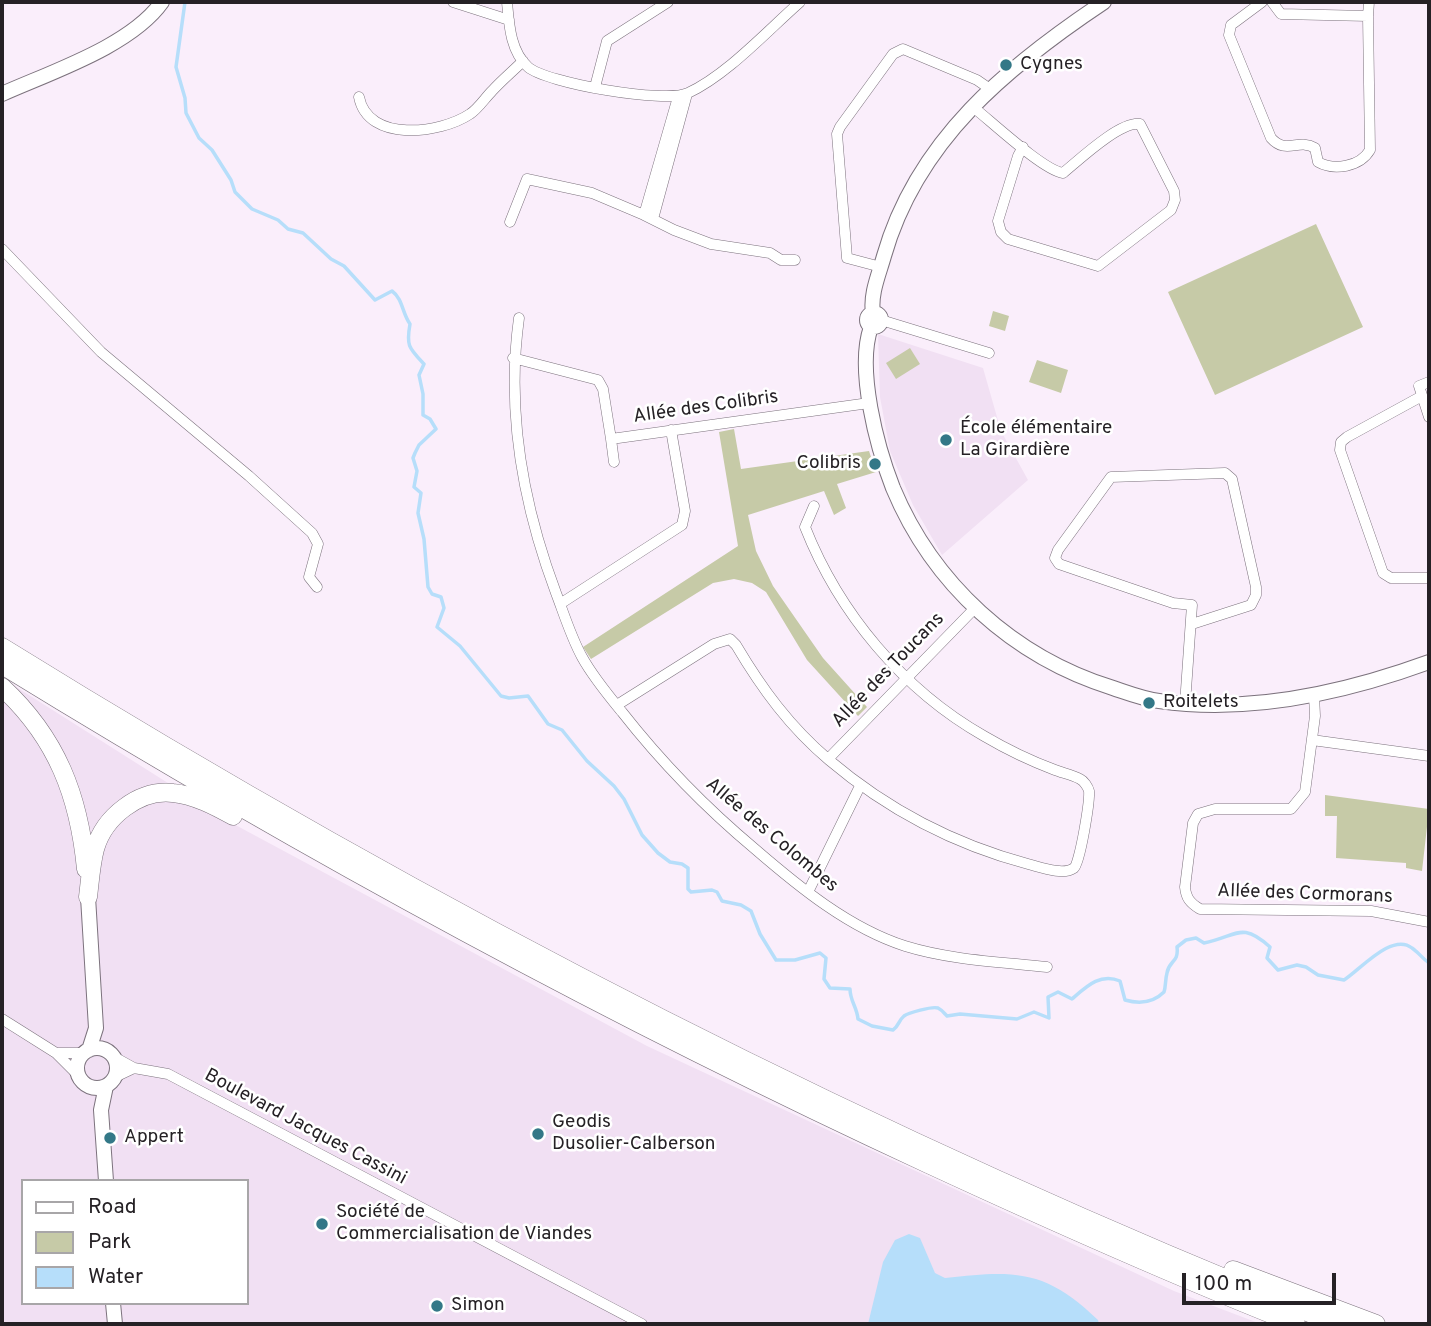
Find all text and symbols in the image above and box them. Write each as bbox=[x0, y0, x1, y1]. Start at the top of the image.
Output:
place label: Cygnes bbox=[1020, 54, 1083, 76]
marker: Cygnes bbox=[998, 57, 1014, 73]
street label: Allée des Colibris bbox=[632, 387, 780, 429]
place label: École élémentaire La Girardière bbox=[960, 418, 1112, 462]
marker: École élémentaire La Girardière bbox=[938, 432, 954, 448]
place label: Colibris bbox=[797, 453, 861, 475]
marker: Colibris bbox=[867, 456, 883, 472]
street label: Allée des Toucans bbox=[828, 609, 950, 733]
place label: Roitelets bbox=[1163, 692, 1239, 714]
marker: Roitelets bbox=[1141, 695, 1157, 711]
street label: Allée des Colombes bbox=[700, 774, 842, 898]
street label: Allée des Cormorans bbox=[1217, 881, 1393, 909]
street label: Boulevard Jacques Cassini bbox=[200, 1065, 410, 1191]
place label: Geodis Dusolier-Calberson bbox=[552, 1112, 716, 1156]
marker: Geodis Dusolier-Calberson bbox=[530, 1126, 546, 1142]
place label: Appert bbox=[124, 1127, 184, 1149]
marker: Appert bbox=[102, 1130, 118, 1146]
legend bbox=[21, 1179, 248, 1305]
text: Road bbox=[88, 1194, 137, 1221]
place label: Société de Commercialisation de Viandes bbox=[336, 1202, 592, 1246]
marker: Société de Commercialisation de Viandes bbox=[314, 1216, 330, 1232]
text: Park bbox=[88, 1229, 131, 1256]
scale bar bbox=[1186, 1260, 1340, 1304]
text: Water bbox=[88, 1264, 143, 1291]
text: 100 m bbox=[1195, 1271, 1252, 1298]
place label: Simon bbox=[451, 1295, 505, 1317]
marker: Simon bbox=[429, 1298, 445, 1314]

